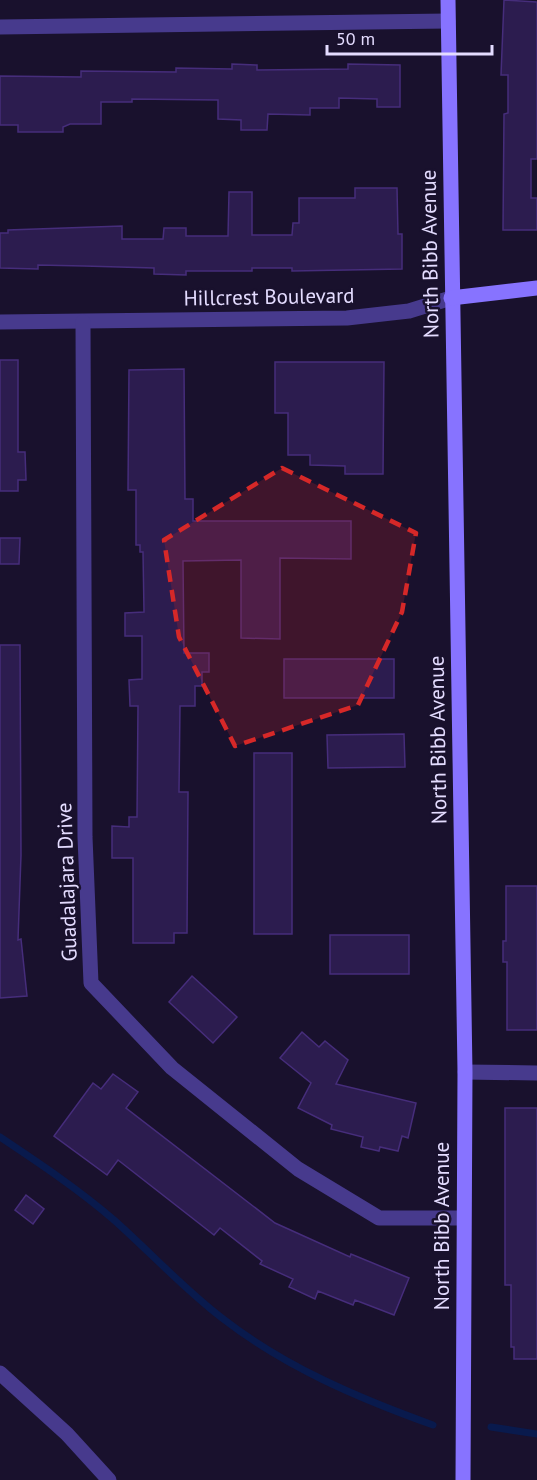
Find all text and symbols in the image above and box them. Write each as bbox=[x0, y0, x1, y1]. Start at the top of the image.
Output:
scale bar bbox=[327, 18, 492, 56]
text: 50 m bbox=[336, 27, 375, 50]
street label: North Bibb Avenue bbox=[415, 170, 444, 338]
street label: Hillcrest Boulevard bbox=[183, 282, 355, 311]
street label: North Bibb Avenue bbox=[423, 656, 452, 824]
street label: Guadalajara Drive bbox=[50, 802, 83, 962]
street label: North Bibb Avenue bbox=[428, 1142, 455, 1310]

